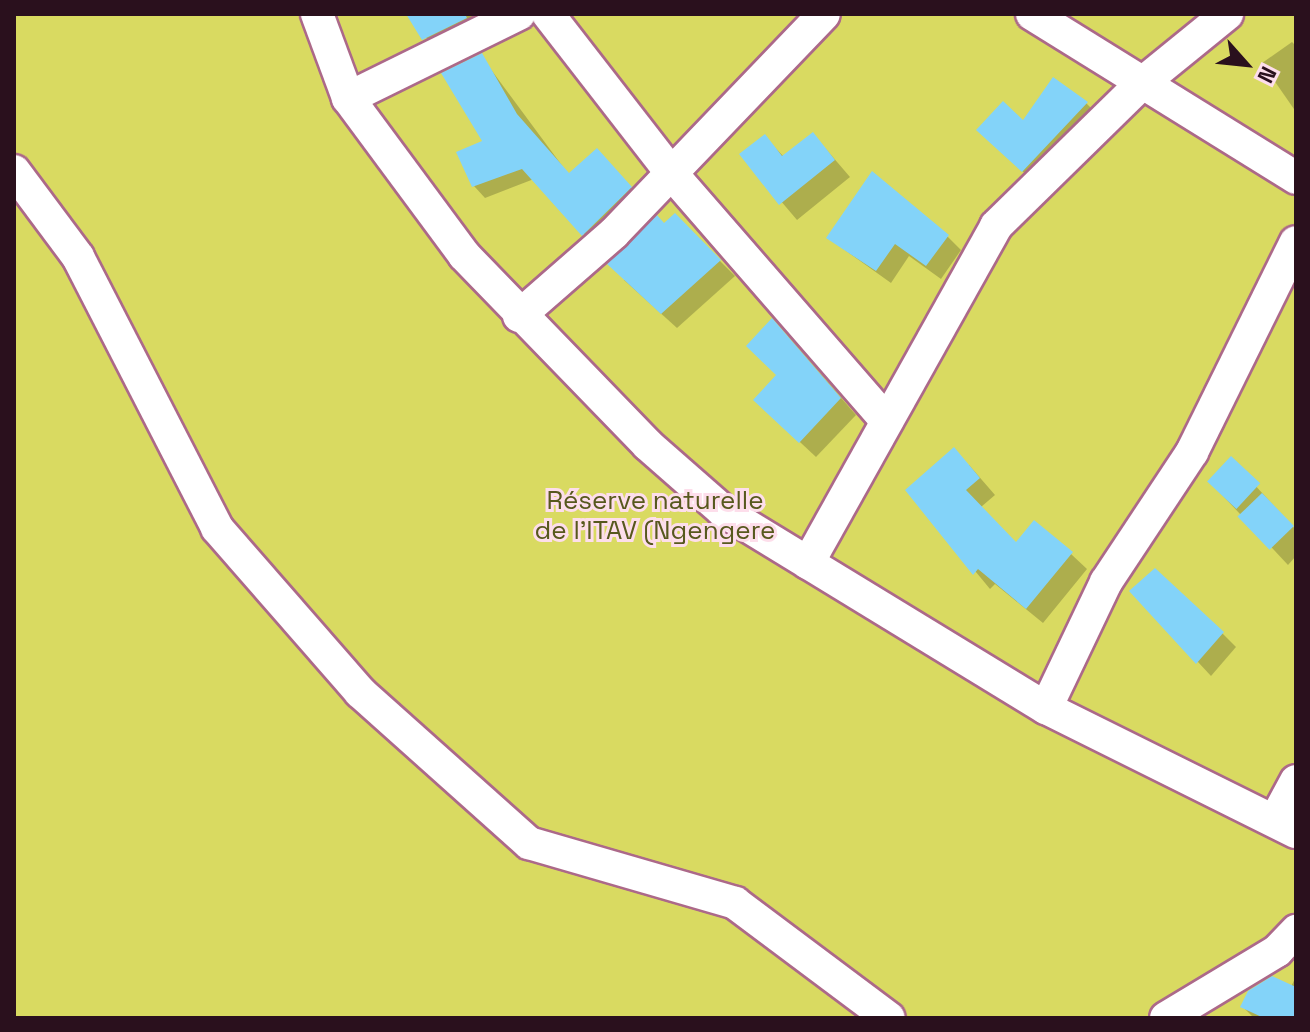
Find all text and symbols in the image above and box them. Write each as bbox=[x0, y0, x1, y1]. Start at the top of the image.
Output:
north arrow bbox=[1206, 24, 1286, 104]
text: N bbox=[1252, 62, 1283, 88]
park label: Réserve naturelle de l'ITAV (Ngengere bbox=[534, 485, 776, 546]

